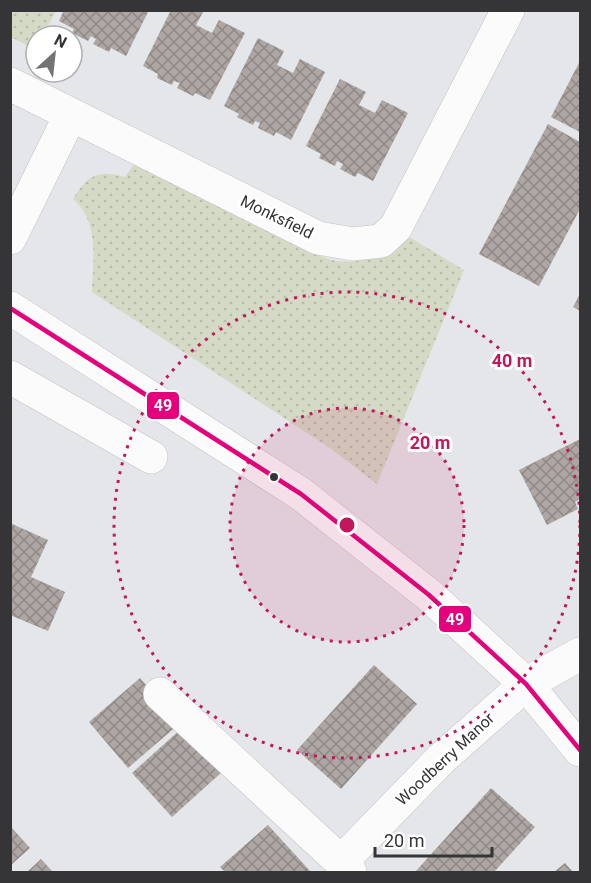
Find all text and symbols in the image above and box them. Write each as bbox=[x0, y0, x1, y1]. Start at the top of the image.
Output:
north arrow bbox=[24, 24, 84, 84]
text: N bbox=[51, 30, 70, 52]
street label: Monksfield bbox=[238, 191, 316, 243]
text: 40 m bbox=[492, 350, 532, 371]
line badge: 49 bbox=[146, 391, 180, 420]
text: 49 bbox=[154, 396, 172, 415]
text: 20 m bbox=[410, 432, 450, 453]
unlabelled marker bbox=[268, 471, 280, 483]
centre of rings bbox=[337, 515, 357, 535]
line badge: 49 bbox=[438, 605, 472, 633]
text: 49 bbox=[446, 610, 464, 629]
street label: Woodberry Manor bbox=[392, 708, 498, 809]
scale bar bbox=[375, 820, 492, 858]
text: 20 m bbox=[384, 830, 424, 851]

